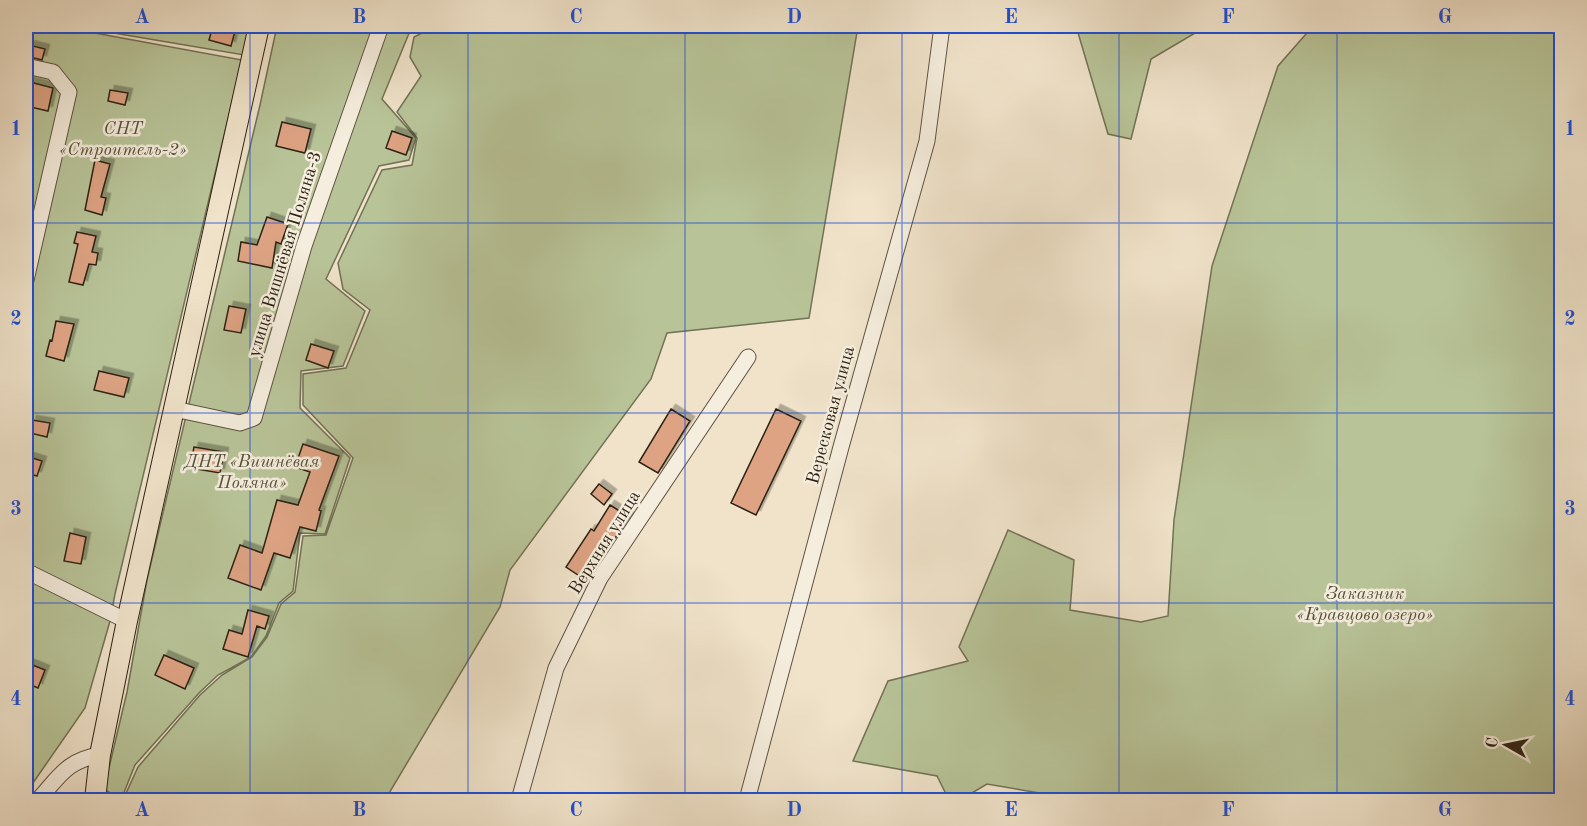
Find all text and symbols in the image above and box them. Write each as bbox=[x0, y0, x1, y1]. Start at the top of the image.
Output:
text: A bbox=[134, 8, 150, 28]
text: B bbox=[352, 8, 366, 28]
text: C bbox=[569, 8, 583, 28]
text: D bbox=[786, 8, 802, 28]
text: E bbox=[1004, 8, 1018, 28]
text: F bbox=[1221, 8, 1235, 28]
text: G bbox=[1438, 8, 1452, 28]
text: 1 bbox=[10, 120, 22, 140]
park label: СНТ «Строитель-2» bbox=[59, 120, 187, 159]
text: 1 bbox=[1564, 120, 1576, 140]
street label: улица Вишнёвая Поляна-3 bbox=[245, 149, 325, 359]
text: 2 bbox=[10, 310, 22, 330]
text: 2 bbox=[1564, 310, 1576, 330]
street label: Вересковая улица bbox=[804, 344, 858, 486]
park label: ДНТ «Вишнёвая Поляна» bbox=[183, 453, 320, 492]
street label: Верхняя улица bbox=[566, 487, 644, 598]
text: 3 bbox=[10, 500, 22, 520]
text: 3 bbox=[1564, 500, 1576, 520]
park label: Заказник «Кравцово озеро» bbox=[1297, 585, 1433, 624]
text: 4 bbox=[10, 690, 22, 710]
text: 4 bbox=[1564, 690, 1576, 710]
north arrow bbox=[1476, 715, 1536, 775]
text: С bbox=[1484, 736, 1502, 749]
text: A bbox=[134, 801, 150, 821]
text: B bbox=[352, 801, 366, 821]
text: C bbox=[569, 801, 583, 821]
text: D bbox=[786, 801, 802, 821]
text: E bbox=[1004, 801, 1018, 821]
text: F bbox=[1221, 801, 1235, 821]
text: G bbox=[1438, 801, 1452, 821]

